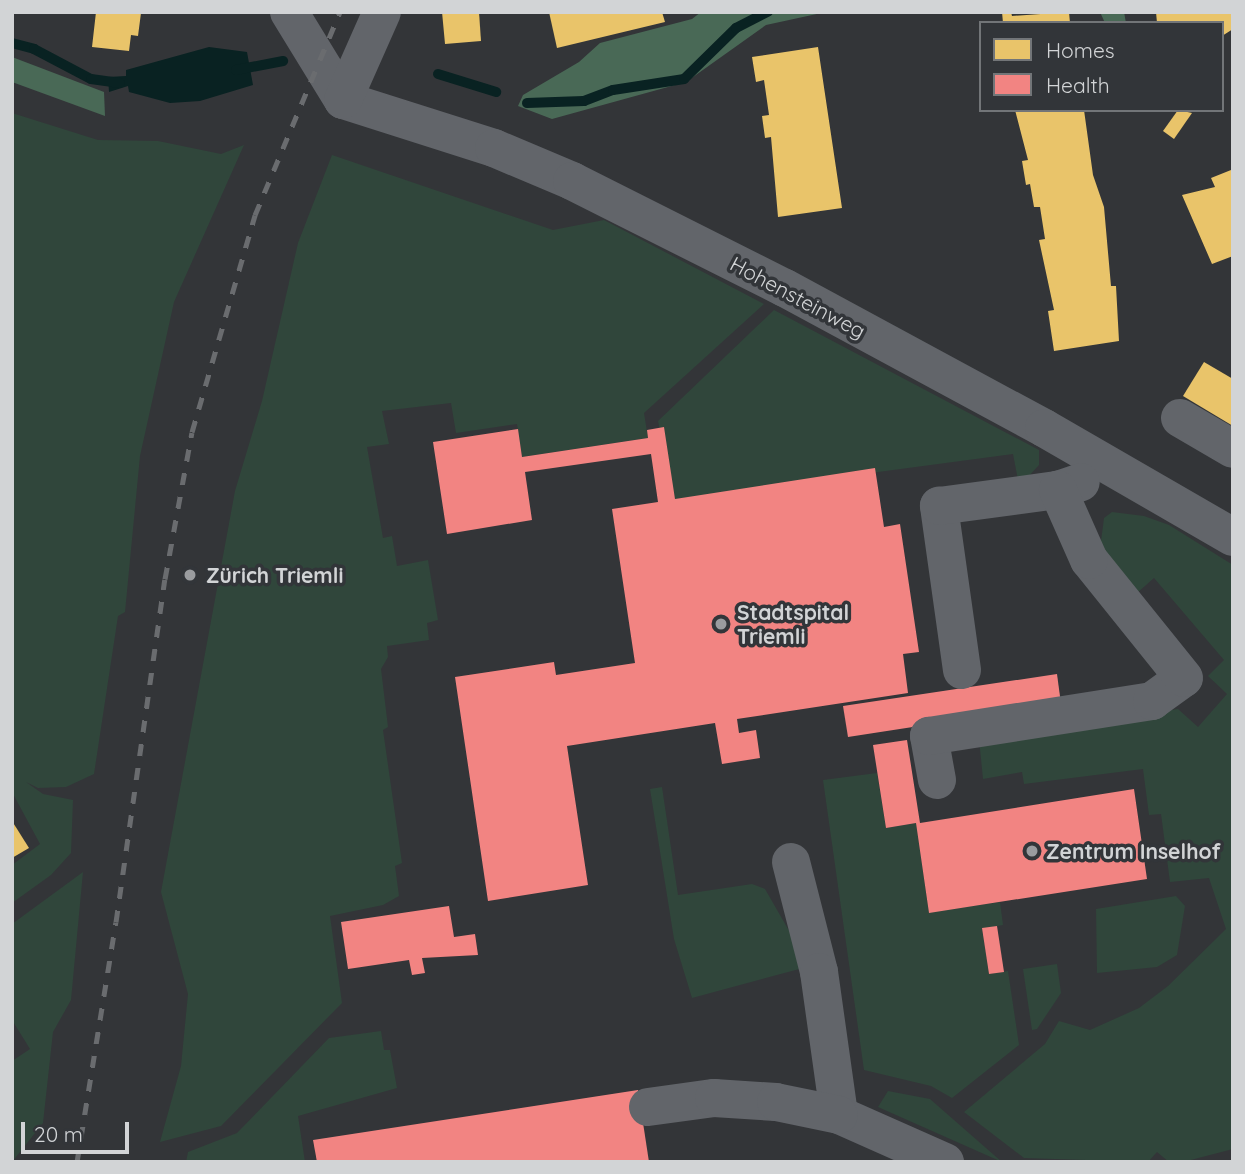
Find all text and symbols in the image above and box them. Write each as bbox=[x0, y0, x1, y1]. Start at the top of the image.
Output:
legend bbox=[979, 21, 1224, 112]
text: Homes bbox=[1046, 37, 1115, 63]
text: Health bbox=[1046, 72, 1110, 98]
street label: Hohensteinweg bbox=[726, 251, 870, 343]
place label: Zürich Triemli bbox=[206, 562, 343, 588]
marker: Zürich Triemli bbox=[180, 565, 200, 585]
place label: Stadtspital Triemli bbox=[737, 599, 849, 649]
marker: Stadtspital Triemli bbox=[711, 614, 731, 634]
place label: Zentrum Inselhof bbox=[1046, 838, 1221, 864]
marker: Zentrum Inselhof bbox=[1024, 843, 1040, 859]
scale bar bbox=[24, 1108, 133, 1152]
text: 20 m bbox=[34, 1121, 83, 1147]

